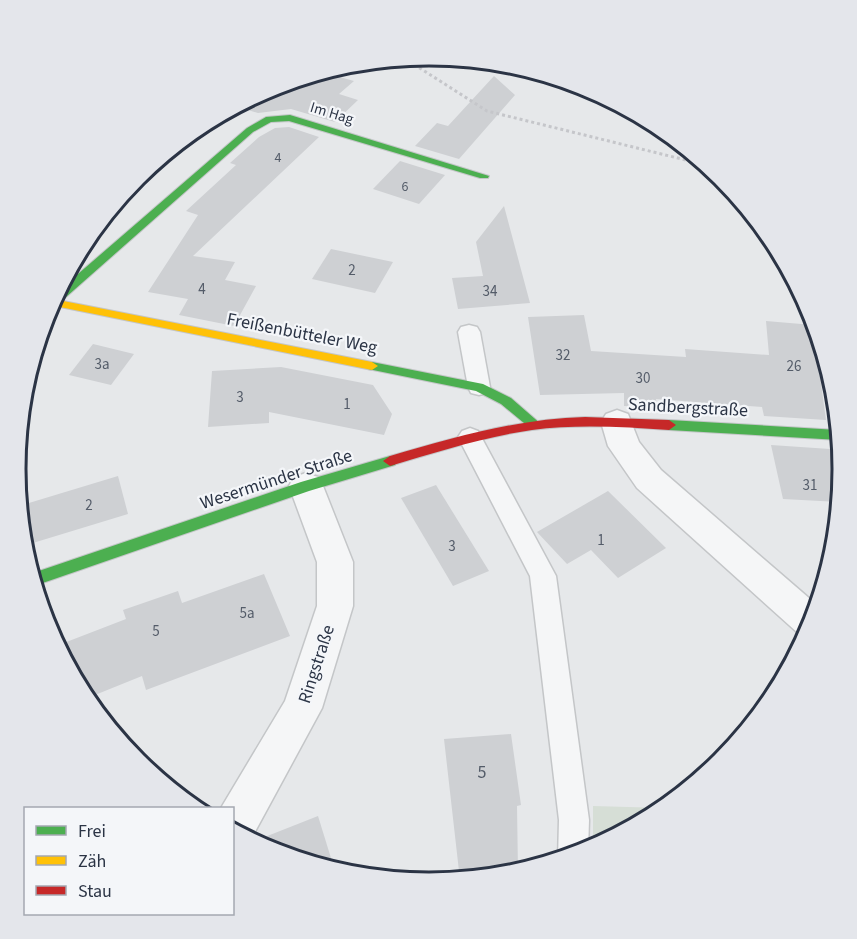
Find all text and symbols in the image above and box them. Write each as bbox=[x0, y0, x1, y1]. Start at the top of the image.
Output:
street label: Im Hag bbox=[308, 97, 357, 130]
house number: 4 bbox=[275, 148, 282, 168]
house number: 6 bbox=[402, 177, 409, 197]
house number: 2 bbox=[348, 260, 356, 281]
house number: 4 bbox=[198, 279, 206, 300]
house number: 34 bbox=[483, 281, 498, 302]
street label: Freißenbütteler Weg bbox=[225, 307, 379, 360]
house number: 32 bbox=[556, 345, 570, 366]
house number: 3a bbox=[94, 354, 110, 375]
house number: 26 bbox=[787, 356, 801, 377]
house number: 30 bbox=[636, 368, 650, 389]
house number: 3 bbox=[236, 387, 244, 408]
street label: Sandbergstraße bbox=[627, 392, 749, 423]
house number: 1 bbox=[343, 394, 351, 415]
street label: Wesermünder Straße bbox=[197, 443, 355, 516]
house number: 31 bbox=[803, 475, 817, 496]
house number: 2 bbox=[85, 495, 93, 516]
house number: 1 bbox=[597, 530, 605, 551]
house number: 3 bbox=[448, 536, 456, 557]
house number: 5a bbox=[239, 603, 255, 624]
house number: 5 bbox=[152, 621, 160, 642]
street label: Ringstraße bbox=[292, 622, 341, 707]
house number: 5 bbox=[478, 760, 487, 785]
legend bbox=[24, 807, 234, 915]
text: Frei bbox=[78, 819, 106, 844]
text: Zäh bbox=[78, 849, 106, 874]
text: Stau bbox=[78, 879, 112, 904]

